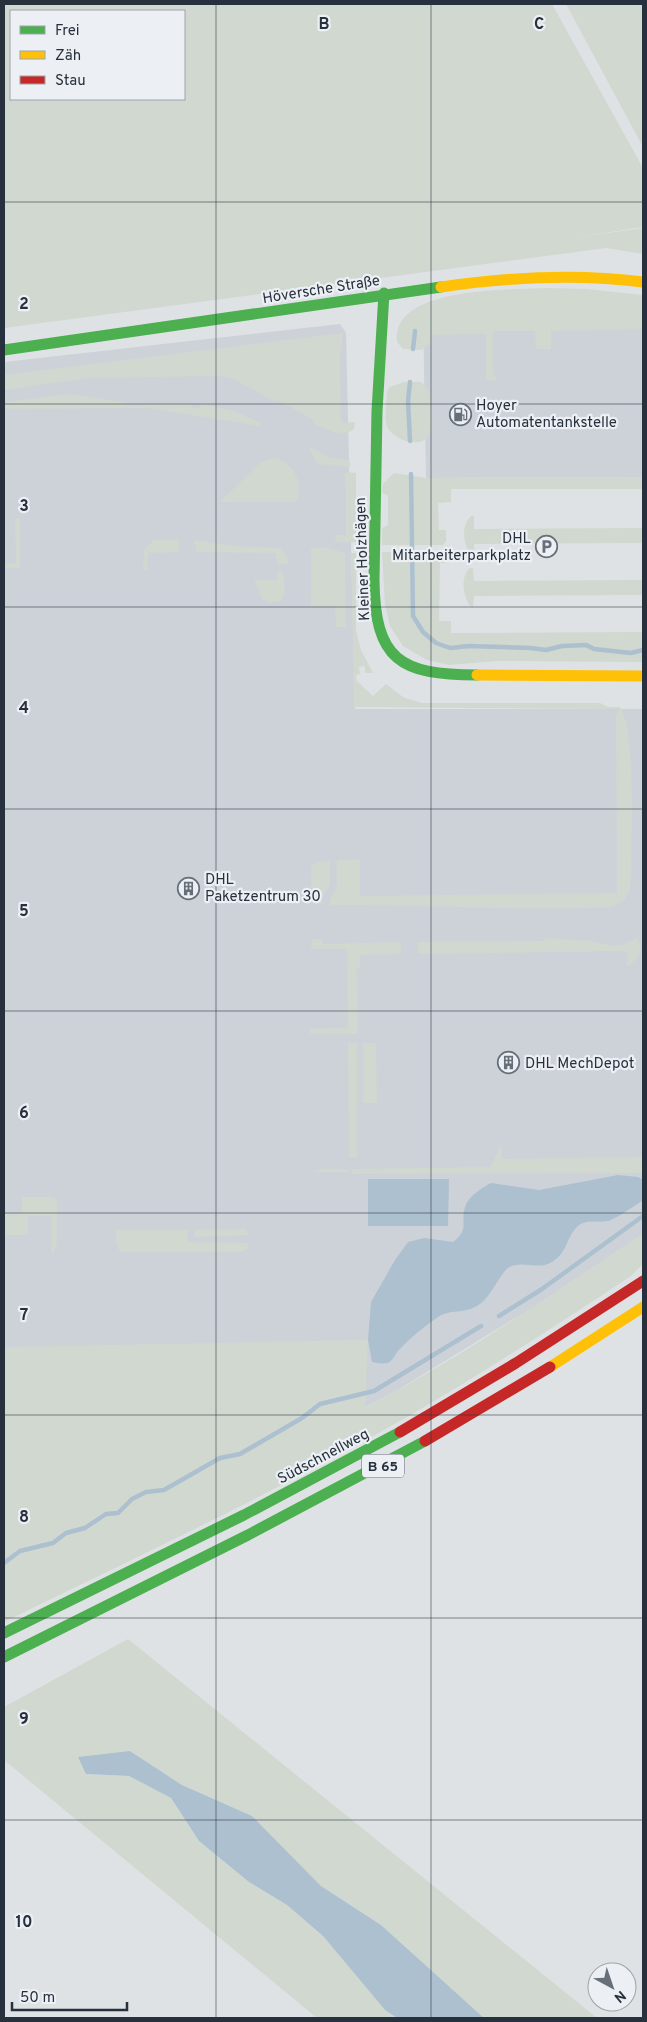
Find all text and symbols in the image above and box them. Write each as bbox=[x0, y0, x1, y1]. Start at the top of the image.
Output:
legend bbox=[10, 10, 185, 100]
text: B bbox=[318, 15, 330, 35]
text: C bbox=[534, 15, 544, 35]
text: Frei bbox=[55, 22, 80, 41]
text: Zäh bbox=[55, 47, 81, 66]
text: Stau bbox=[55, 72, 86, 91]
street label: Höversche Straße bbox=[261, 272, 381, 309]
text: 2 bbox=[19, 295, 29, 315]
place label: Hoyer Automatentankstelle bbox=[476, 397, 617, 433]
fuel station icon: Hoyer Automatentankstelle bbox=[448, 402, 472, 426]
text: 3 bbox=[19, 497, 29, 517]
street label: Kleiner Holzhägen bbox=[352, 497, 375, 621]
place label: DHL Mitarbeiterparkplatz bbox=[392, 530, 531, 566]
parking icon: DHL Mitarbeiterparkplatz bbox=[535, 535, 559, 559]
text: 4 bbox=[19, 699, 29, 719]
place label: DHL Paketzentrum 30 bbox=[205, 871, 321, 907]
building icon: DHL Paketzentrum 30 bbox=[177, 876, 201, 900]
text: 5 bbox=[19, 902, 29, 922]
building icon: DHL MechDepot bbox=[497, 1051, 521, 1075]
place label: DHL MechDepot bbox=[525, 1055, 635, 1074]
text: 6 bbox=[19, 1104, 29, 1124]
text: 7 bbox=[20, 1306, 28, 1326]
street label: Südschnellweg bbox=[275, 1425, 373, 1489]
road number: B 65 bbox=[362, 1454, 404, 1478]
text: 8 bbox=[19, 1508, 29, 1528]
text: 9 bbox=[19, 1710, 29, 1730]
text: 10 bbox=[16, 1913, 32, 1933]
north arrow bbox=[587, 1962, 637, 2012]
scale bar bbox=[12, 1980, 128, 2012]
text: N bbox=[610, 1986, 629, 2006]
text: 50 m bbox=[20, 1989, 55, 2008]

